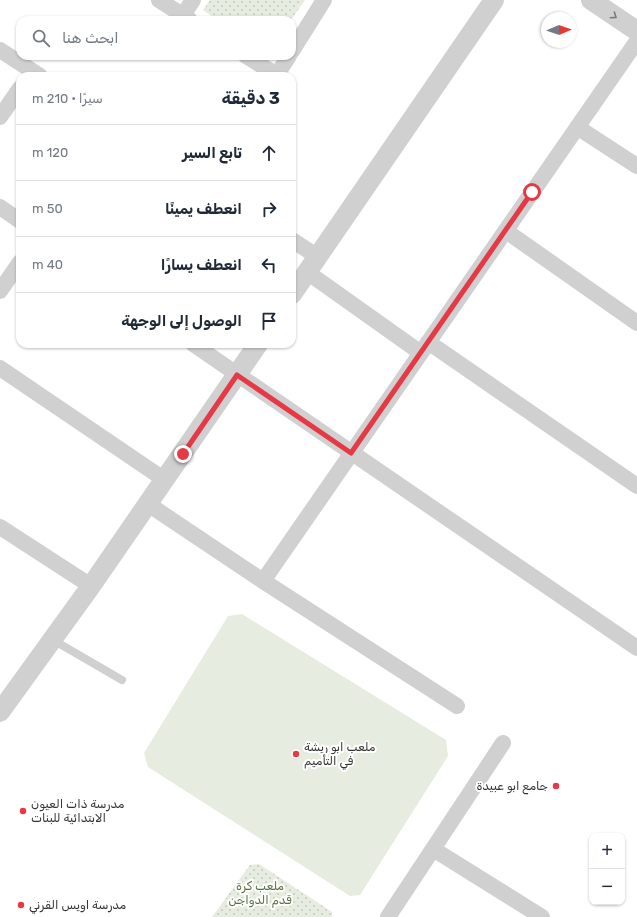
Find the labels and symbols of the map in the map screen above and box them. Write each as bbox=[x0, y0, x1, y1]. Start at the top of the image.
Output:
one-way arrow bbox=[610, 11, 617, 19]
north arrow bbox=[541, 12, 577, 48]
route start bbox=[523, 183, 541, 201]
route end bbox=[174, 445, 192, 463]
place label: ملعب ابو ريشة في التأميم bbox=[304, 740, 376, 770]
marker: ملعب ابو ريشة في التأميم bbox=[291, 749, 301, 759]
place label: جامع ابو عبيدة bbox=[476, 779, 548, 795]
marker: جامع ابو عبيدة bbox=[551, 781, 561, 791]
place label: مدرسة ذات العيون الابتدائية للبنات bbox=[31, 797, 125, 825]
marker: مدرسة ذات العيون الابتدائية للبنات bbox=[18, 806, 28, 816]
park label: ملعب كرة قدم الدواجن bbox=[228, 879, 292, 909]
place label: مدرسة اويس القرني bbox=[29, 898, 127, 914]
marker: مدرسة اويس القرني bbox=[16, 900, 26, 910]

